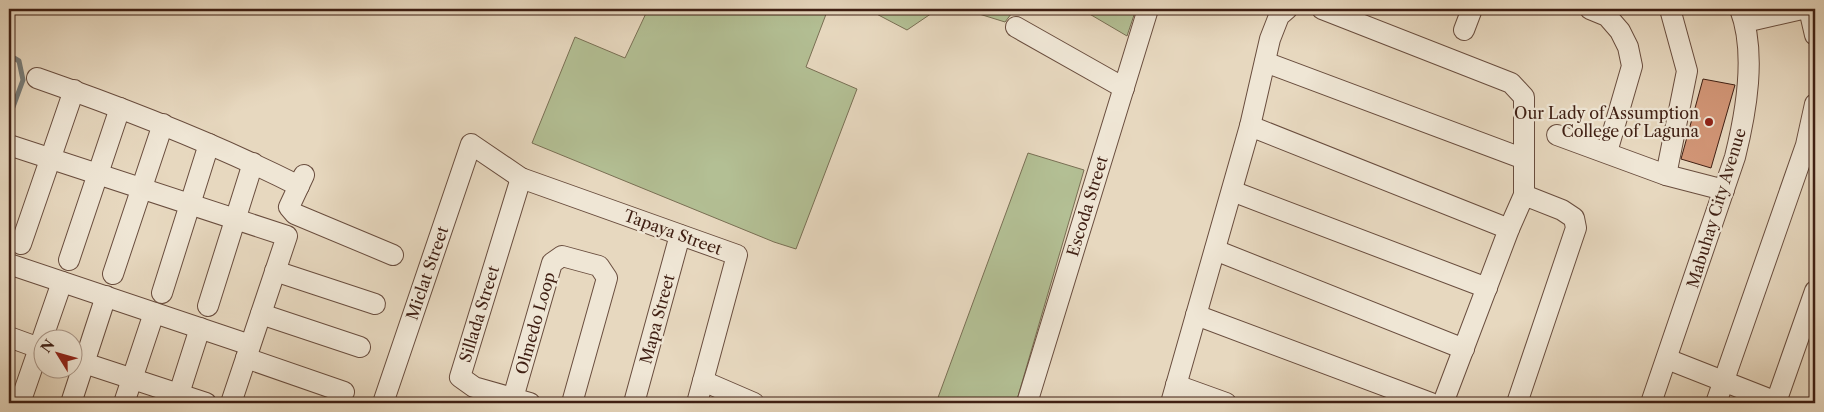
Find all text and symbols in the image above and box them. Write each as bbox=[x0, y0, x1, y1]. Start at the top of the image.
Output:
place label: Our Lady of Assumption College of Laguna bbox=[1514, 103, 1700, 141]
marker: Our Lady of Assumption College of Laguna bbox=[1703, 116, 1715, 128]
street label: Mabuhay City Avenue bbox=[1682, 125, 1750, 291]
street label: Escoda Street bbox=[1062, 153, 1112, 259]
street label: Tapaya Street bbox=[621, 205, 725, 259]
street label: Miclat Street bbox=[402, 223, 452, 323]
street label: Sillada Street bbox=[455, 263, 503, 365]
street label: Olmedo Loop bbox=[511, 269, 559, 376]
street label: Mapa Street bbox=[635, 272, 679, 366]
north arrow bbox=[32, 330, 82, 380]
text: N bbox=[37, 336, 58, 356]

